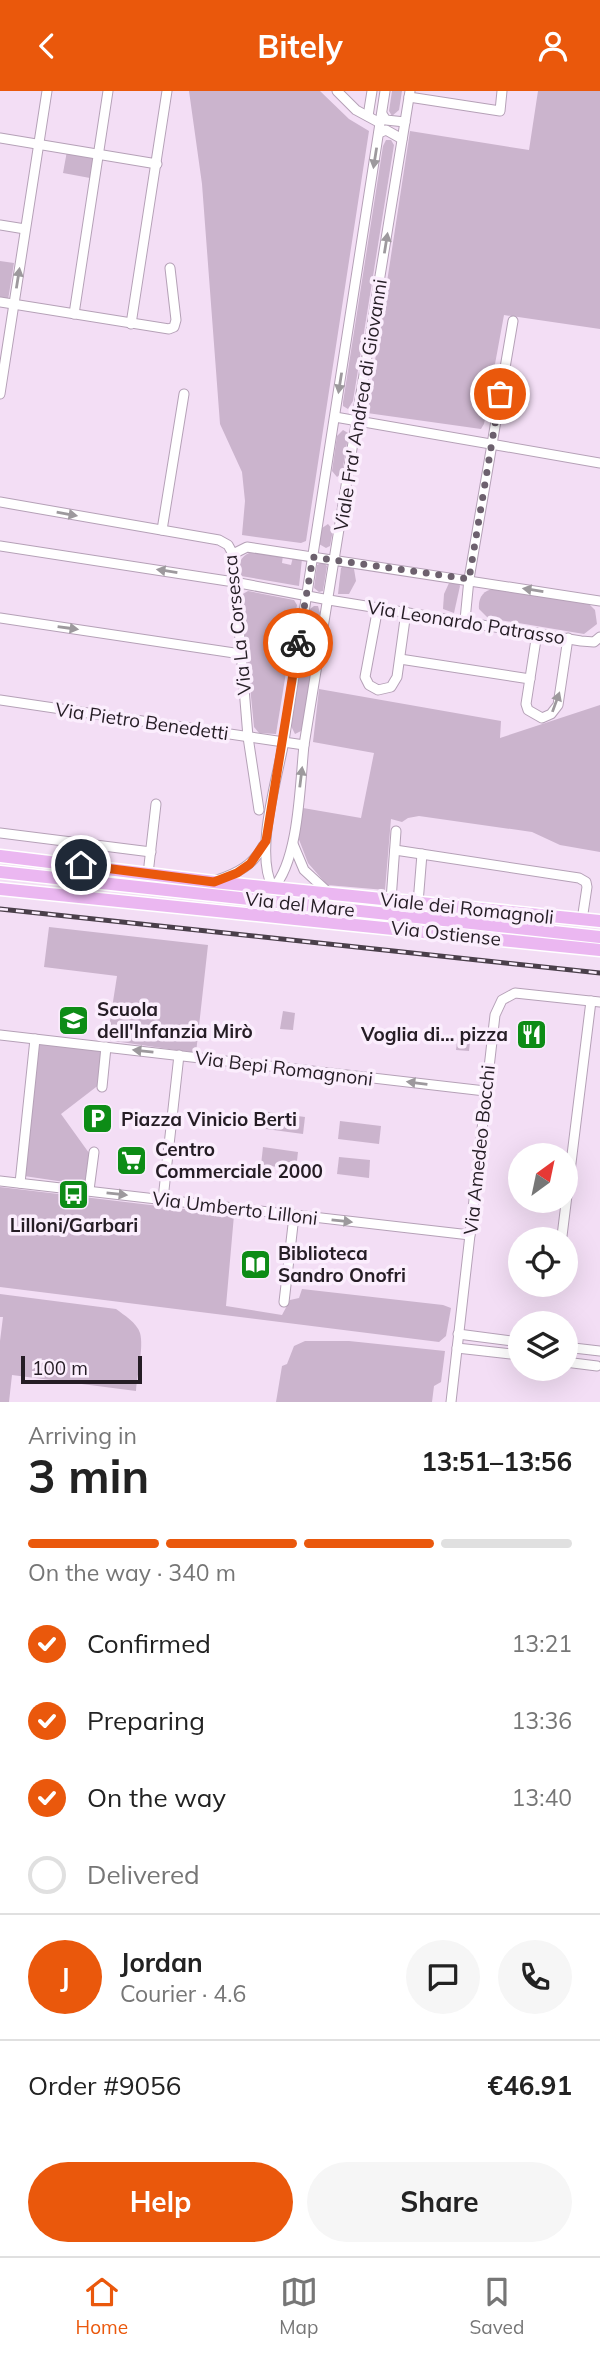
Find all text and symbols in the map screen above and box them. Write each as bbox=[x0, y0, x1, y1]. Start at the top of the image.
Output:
text: Bitely bbox=[257, 26, 343, 66]
icon: back bbox=[28, 27, 66, 65]
icon: person bbox=[534, 27, 572, 65]
one-way arrow bbox=[369, 148, 380, 170]
one-way arrow bbox=[381, 231, 392, 253]
one-way arrow bbox=[13, 267, 24, 289]
street label: Viale Fra' Andrea di Giovanni bbox=[328, 277, 392, 533]
pin bbox=[470, 364, 530, 424]
one-way arrow bbox=[334, 372, 345, 394]
icon: bag bbox=[481, 375, 519, 413]
one-way arrow bbox=[56, 509, 78, 520]
street label: Via La Corsesca bbox=[218, 554, 256, 696]
one-way arrow bbox=[155, 565, 177, 576]
one-way arrow bbox=[522, 584, 544, 595]
street label: Via Leonardo Patrasso bbox=[365, 595, 567, 649]
courier bbox=[263, 608, 333, 678]
one-way arrow bbox=[57, 623, 79, 634]
icon: bike bbox=[279, 624, 317, 662]
one-way arrow bbox=[551, 691, 562, 712]
street label: Via Pietro Benedetti bbox=[54, 697, 230, 745]
one-way arrow bbox=[295, 765, 306, 787]
pin bbox=[51, 835, 111, 895]
icon: home bbox=[62, 846, 100, 884]
street label: Via del Mare bbox=[244, 886, 356, 922]
street label: Viale dei Romagnoli bbox=[379, 887, 555, 929]
street label: Via Ostiense bbox=[390, 915, 502, 951]
place label: Scuola dell'Infanzia Mirò bbox=[97, 997, 253, 1043]
school or university icon: Scuola dell'Infanzia Mirò bbox=[57, 1003, 91, 1037]
restaurant icon: Voglia di… pizza bbox=[514, 1017, 548, 1051]
place label: Voglia di… pizza bbox=[360, 1022, 508, 1046]
one-way arrow bbox=[131, 1045, 153, 1056]
street label: Via Bepi Romagnoni bbox=[194, 1045, 374, 1091]
street label: Via Amedeo Bocchi bbox=[458, 1064, 500, 1236]
one-way arrow bbox=[406, 1078, 428, 1089]
parking icon: Piazza Vinicio Berti bbox=[81, 1102, 115, 1136]
place label: Piazza Vinicio Berti bbox=[121, 1107, 297, 1131]
place label: Centro Commerciale 2000 bbox=[155, 1137, 323, 1183]
supermarket icon: Centro Commerciale 2000 bbox=[115, 1143, 149, 1177]
north arrow bbox=[508, 1143, 578, 1213]
map controls bbox=[508, 1143, 578, 1381]
bus stop icon: Lilloni/Garbari bbox=[57, 1177, 91, 1211]
street label: Via Umberto Lilloni bbox=[151, 1186, 319, 1230]
one-way arrow bbox=[106, 1188, 128, 1199]
place label: Lilloni/Garbari bbox=[10, 1213, 138, 1237]
one-way arrow bbox=[332, 1216, 354, 1227]
button: locate bbox=[508, 1227, 578, 1297]
place label: Biblioteca Sandro Onofri bbox=[278, 1241, 406, 1287]
library icon: Biblioteca Sandro Onofri bbox=[238, 1247, 272, 1281]
button: layers bbox=[508, 1311, 578, 1381]
scale bar bbox=[21, 1353, 142, 1385]
text: 100 m bbox=[32, 1356, 88, 1380]
text: Arriving in bbox=[28, 1421, 137, 1450]
text: 13:51–13:56 bbox=[421, 1445, 572, 1478]
text: 3 min bbox=[28, 1447, 149, 1505]
text: On the way · 340 m bbox=[28, 1558, 236, 1587]
icon: check bbox=[28, 1625, 66, 1663]
text: Confirmed bbox=[87, 1627, 211, 1660]
text: 13:21 bbox=[512, 1629, 572, 1658]
icon: check bbox=[28, 1702, 66, 1740]
text: Preparing bbox=[87, 1704, 205, 1737]
text: 13:36 bbox=[512, 1706, 572, 1735]
icon: check bbox=[28, 1779, 66, 1817]
text: On the way bbox=[87, 1781, 226, 1814]
text: 13:40 bbox=[512, 1783, 572, 1812]
text: Delivered bbox=[87, 1858, 200, 1891]
button: chat bbox=[406, 1940, 480, 2014]
button: phone bbox=[498, 1940, 572, 2014]
text: Jordan bbox=[120, 1946, 203, 1979]
text: J bbox=[60, 1961, 70, 1994]
text: Courier · 4.6 bbox=[120, 1979, 246, 2008]
text: Order #9056 bbox=[28, 2069, 181, 2102]
text: €46.91 bbox=[488, 2069, 572, 2102]
button: Help bbox=[28, 2162, 293, 2242]
button: Share bbox=[307, 2162, 572, 2242]
tab: Home bbox=[76, 2273, 128, 2339]
tab: Map bbox=[279, 2273, 318, 2339]
tab: Saved bbox=[470, 2273, 524, 2339]

